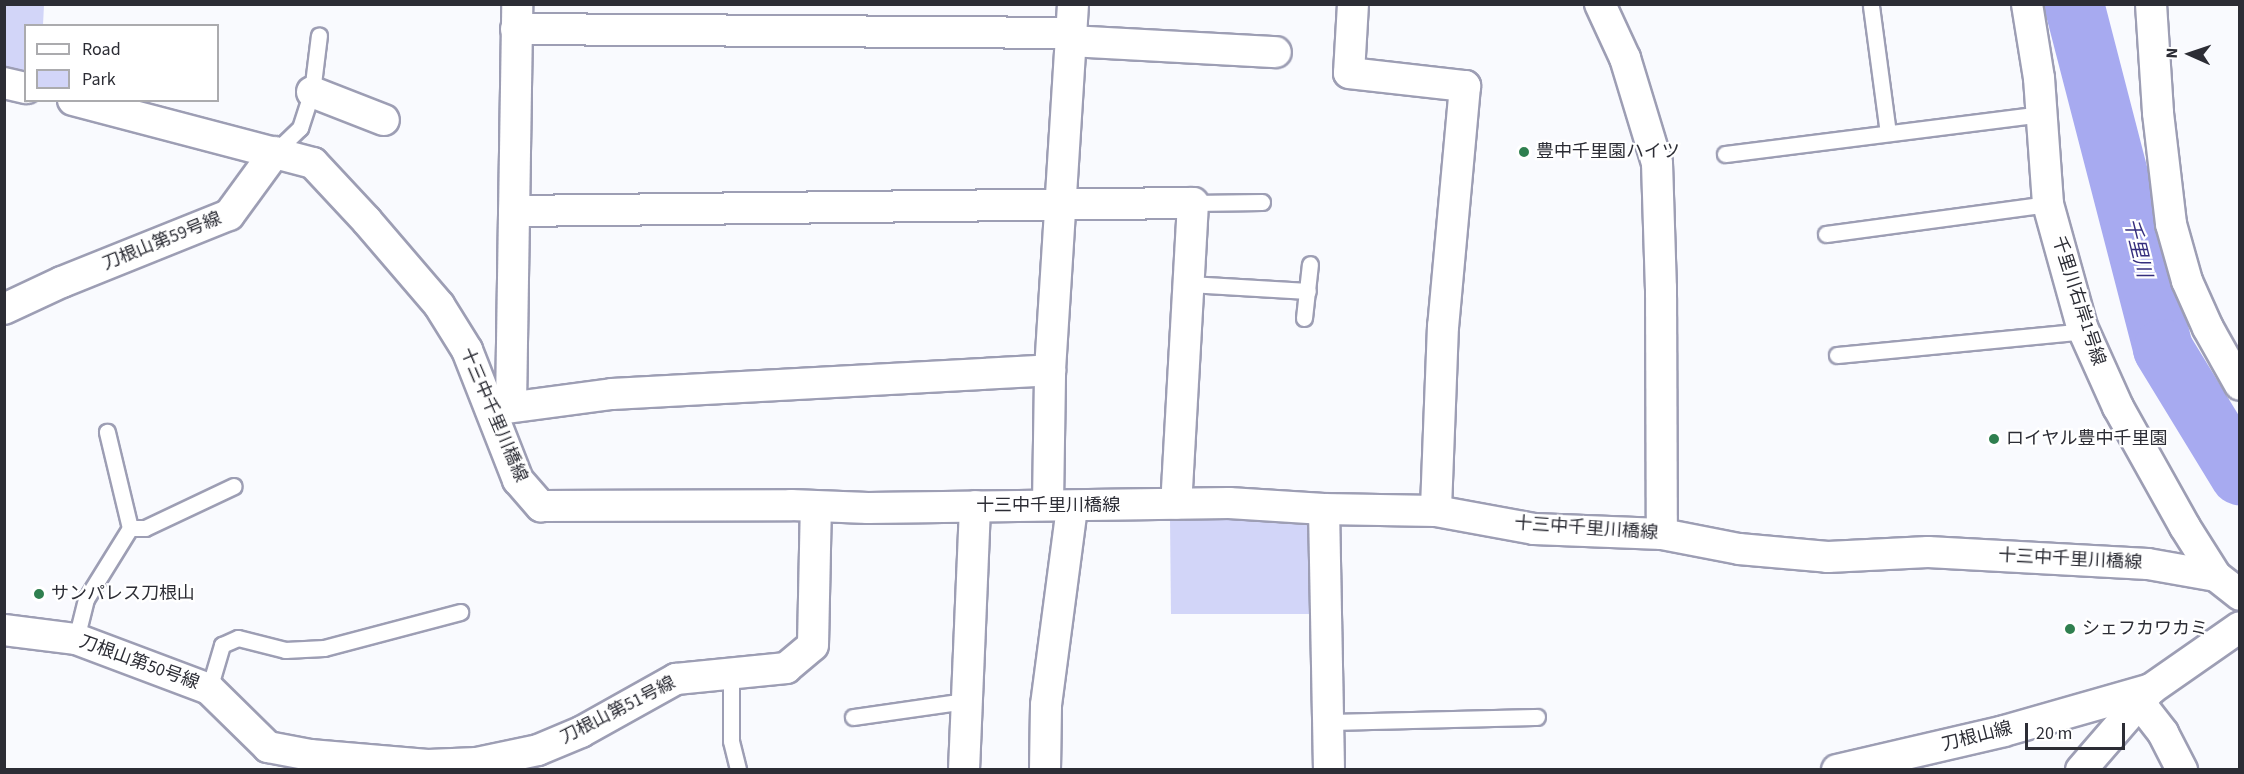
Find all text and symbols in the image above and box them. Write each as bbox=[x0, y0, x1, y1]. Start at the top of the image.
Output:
legend bbox=[24, 24, 219, 102]
north arrow bbox=[2160, 24, 2220, 84]
text: Road bbox=[82, 37, 121, 62]
text: N bbox=[2161, 47, 2183, 59]
text: Park bbox=[82, 67, 116, 92]
place label: 豊中千里園ハイツ bbox=[1536, 141, 1680, 163]
marker: 豊中千里園ハイツ bbox=[1517, 145, 1531, 159]
street label: 刀根山第59号線 bbox=[100, 208, 224, 276]
water label: 千里川 bbox=[2118, 216, 2156, 280]
street label: 千里川右岸1号線 bbox=[2047, 233, 2109, 369]
street label: 十三中千里川橋線 bbox=[455, 345, 531, 485]
place label: ロイヤル豊中千里園 bbox=[2006, 428, 2168, 450]
marker: ロイヤル豊中千里園 bbox=[1987, 432, 2001, 446]
street label: 十三中千里川橋線 bbox=[976, 495, 1120, 517]
street label: 十三中千里川橋線 bbox=[1513, 513, 1659, 545]
street label: 十三中千里川橋線 bbox=[1998, 545, 2142, 575]
place label: サンパレス刀根山 bbox=[51, 583, 195, 605]
marker: サンパレス刀根山 bbox=[32, 587, 46, 601]
place label: シェフカワカミ bbox=[2082, 618, 2208, 640]
marker: シェフカワカミ bbox=[2063, 622, 2077, 636]
street label: 刀根山第50号線 bbox=[76, 631, 202, 695]
street label: 刀根山第51号線 bbox=[557, 673, 679, 749]
scale bar bbox=[2028, 711, 2128, 749]
street label: 刀根山線 bbox=[1939, 718, 2015, 756]
text: 20 m bbox=[2036, 721, 2072, 746]

